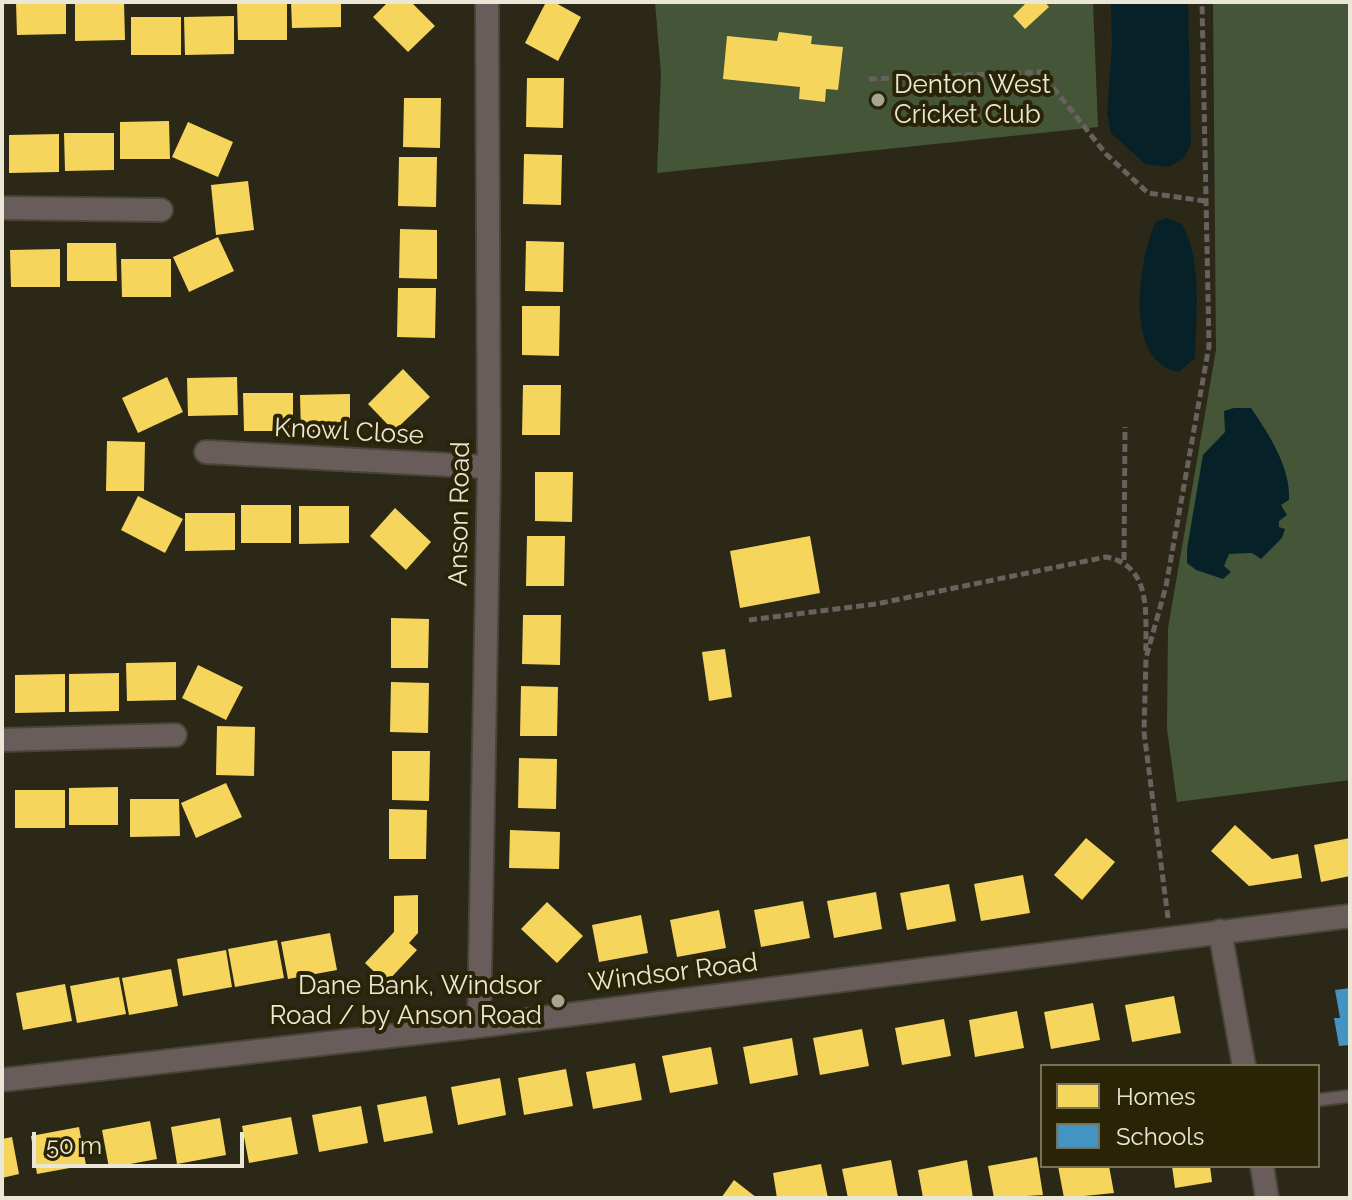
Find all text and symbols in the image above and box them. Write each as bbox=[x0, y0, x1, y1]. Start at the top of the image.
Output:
place label: Denton West Cricket Club bbox=[894, 69, 1051, 130]
marker: Denton West Cricket Club bbox=[869, 91, 887, 109]
street label: Knowl Close bbox=[273, 412, 425, 452]
street label: Anson Road bbox=[443, 441, 477, 587]
street label: Windsor Road bbox=[587, 947, 759, 999]
place label: Dane Bank, Windsor Road / by Anson Road bbox=[269, 970, 542, 1032]
marker: Dane Bank, Windsor Road / by Anson Road bbox=[549, 992, 567, 1010]
legend bbox=[1040, 1064, 1320, 1168]
text: Homes bbox=[1116, 1082, 1196, 1111]
scale bar bbox=[36, 1116, 248, 1166]
text: Schools bbox=[1116, 1122, 1204, 1151]
text: 50 m bbox=[46, 1131, 102, 1160]

